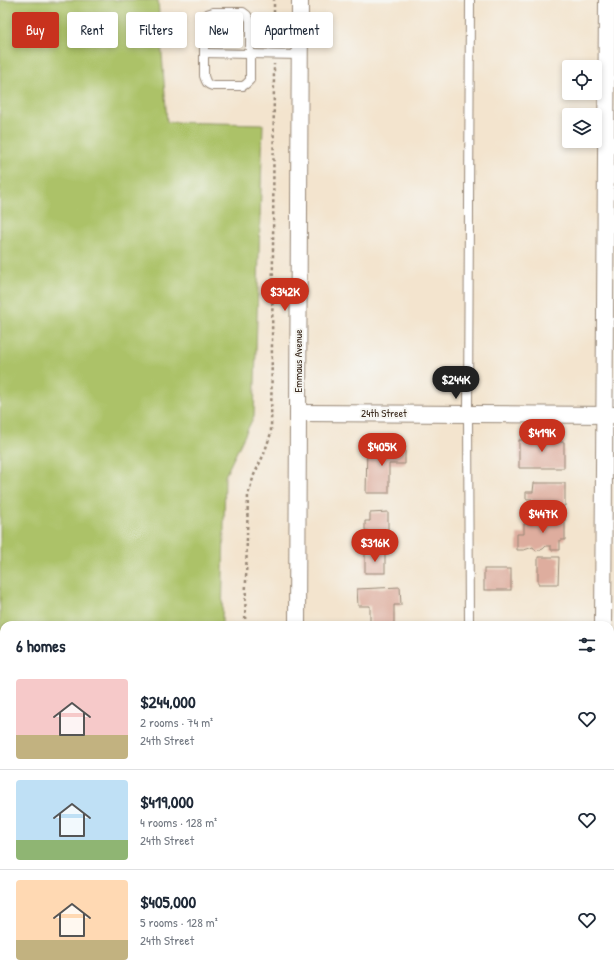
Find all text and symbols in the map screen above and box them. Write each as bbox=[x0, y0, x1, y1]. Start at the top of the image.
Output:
chip: Buy bbox=[12, 12, 59, 48]
chip: Rent bbox=[67, 12, 118, 48]
chip: Filters bbox=[126, 12, 187, 48]
chip: New bbox=[195, 12, 243, 48]
chip: Apartment bbox=[251, 12, 333, 48]
map controls bbox=[562, 60, 602, 148]
button: locate bbox=[562, 60, 602, 100]
button: layers bbox=[562, 108, 602, 148]
pin: $342K bbox=[257, 278, 313, 312]
text: $342K bbox=[270, 282, 300, 300]
street label: Emmaus Avenue bbox=[291, 329, 305, 393]
pin: $244K bbox=[428, 366, 484, 400]
text: $244K bbox=[441, 370, 471, 388]
street label: 24th Street bbox=[361, 406, 407, 420]
pin: $419K bbox=[514, 419, 570, 453]
text: $419K bbox=[528, 423, 556, 441]
pin: $405K bbox=[354, 433, 410, 467]
text: $405K bbox=[367, 437, 397, 455]
pin: $447K bbox=[515, 500, 571, 534]
text: $447K bbox=[528, 504, 558, 522]
pin: $316K bbox=[347, 529, 403, 563]
text: $316K bbox=[360, 533, 390, 551]
text: 6 homes bbox=[16, 634, 66, 657]
icon: filters bbox=[576, 634, 598, 656]
text: $244,000 bbox=[140, 690, 196, 713]
icon: home bbox=[48, 695, 96, 743]
icon: heart bbox=[576, 708, 598, 730]
text: 2 rooms · 74 m² bbox=[140, 713, 213, 731]
text: 24th Street bbox=[140, 731, 194, 749]
text: $419,000 bbox=[140, 790, 194, 813]
icon: home bbox=[48, 796, 96, 844]
icon: heart bbox=[576, 809, 598, 831]
text: 4 rooms · 128 m² bbox=[140, 813, 217, 831]
text: 24th Street bbox=[140, 831, 194, 849]
text: $405,000 bbox=[140, 890, 196, 913]
icon: home bbox=[48, 896, 96, 944]
icon: heart bbox=[576, 909, 598, 931]
text: 5 rooms · 128 m² bbox=[140, 913, 218, 931]
text: 24th Street bbox=[140, 931, 194, 949]

